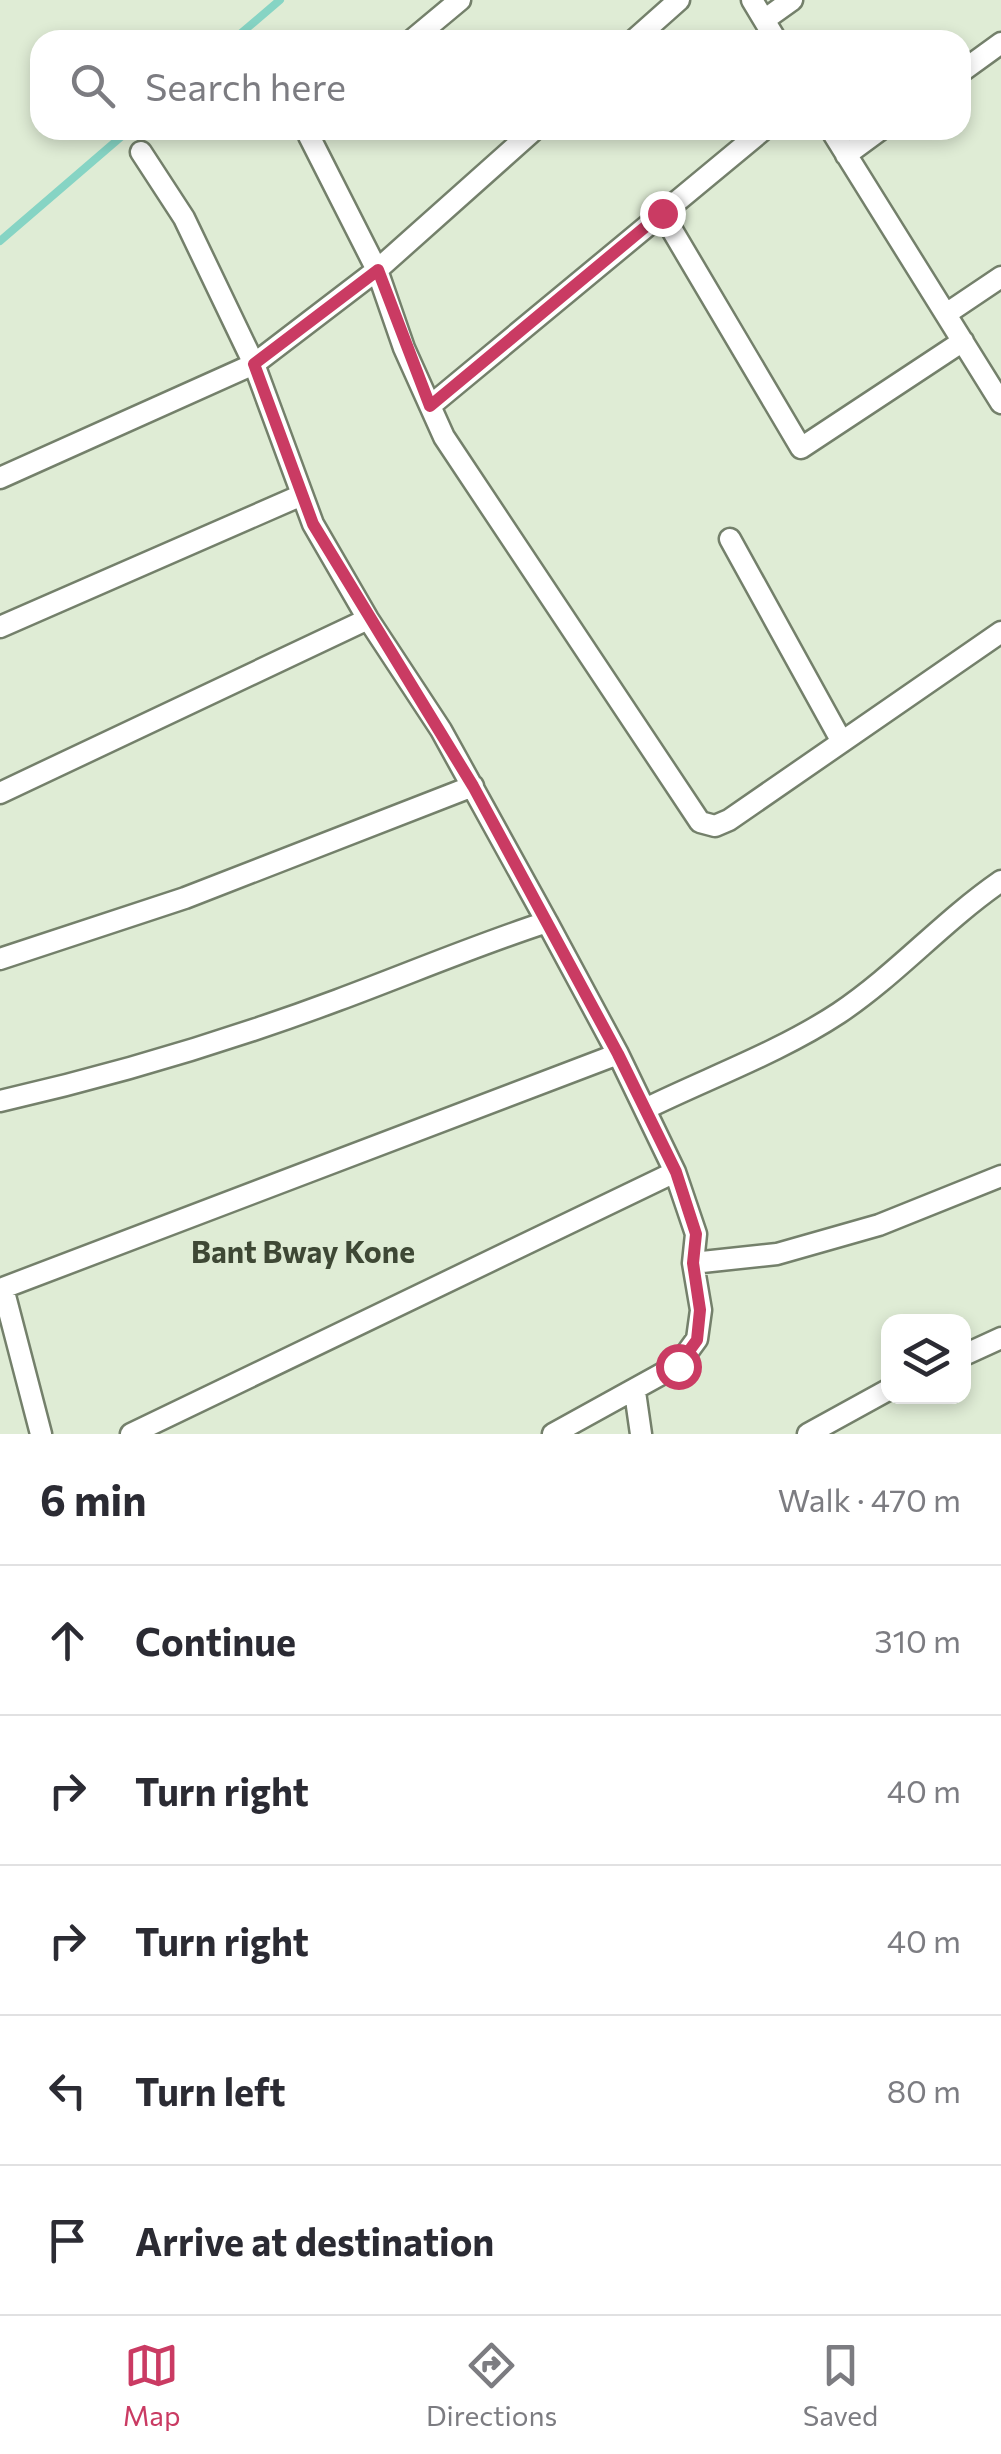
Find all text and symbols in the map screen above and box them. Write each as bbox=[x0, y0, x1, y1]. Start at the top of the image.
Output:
search box bbox=[30, 30, 971, 140]
icon: search bbox=[65, 58, 120, 113]
text: Search here bbox=[145, 62, 346, 109]
route end bbox=[640, 191, 686, 237]
district label: Bant Bway Kone bbox=[191, 1232, 415, 1269]
map controls bbox=[881, 1314, 971, 1404]
button: layers bbox=[881, 1314, 971, 1404]
route start bbox=[656, 1344, 702, 1390]
text: 6 min bbox=[40, 1473, 147, 1525]
text: Walk · 470 m bbox=[778, 1479, 961, 1519]
icon: ahead bbox=[40, 1613, 95, 1668]
text: Continue bbox=[135, 1617, 296, 1664]
text: 310 m bbox=[874, 1620, 961, 1660]
icon: right bbox=[40, 1763, 95, 1818]
text: Turn right bbox=[135, 1767, 309, 1814]
text: 40 m bbox=[887, 1770, 961, 1810]
icon: right bbox=[40, 1913, 95, 1968]
text: Turn right bbox=[135, 1917, 309, 1964]
text: 40 m bbox=[887, 1920, 961, 1960]
icon: left bbox=[40, 2063, 95, 2118]
text: Turn left bbox=[135, 2067, 286, 2114]
text: 80 m bbox=[887, 2070, 961, 2110]
icon: arrive bbox=[40, 2213, 95, 2268]
text: Arrive at destination bbox=[135, 2217, 494, 2264]
tab: Map bbox=[123, 2338, 180, 2432]
tab: Directions bbox=[426, 2338, 557, 2432]
tab: Saved bbox=[803, 2338, 878, 2432]

